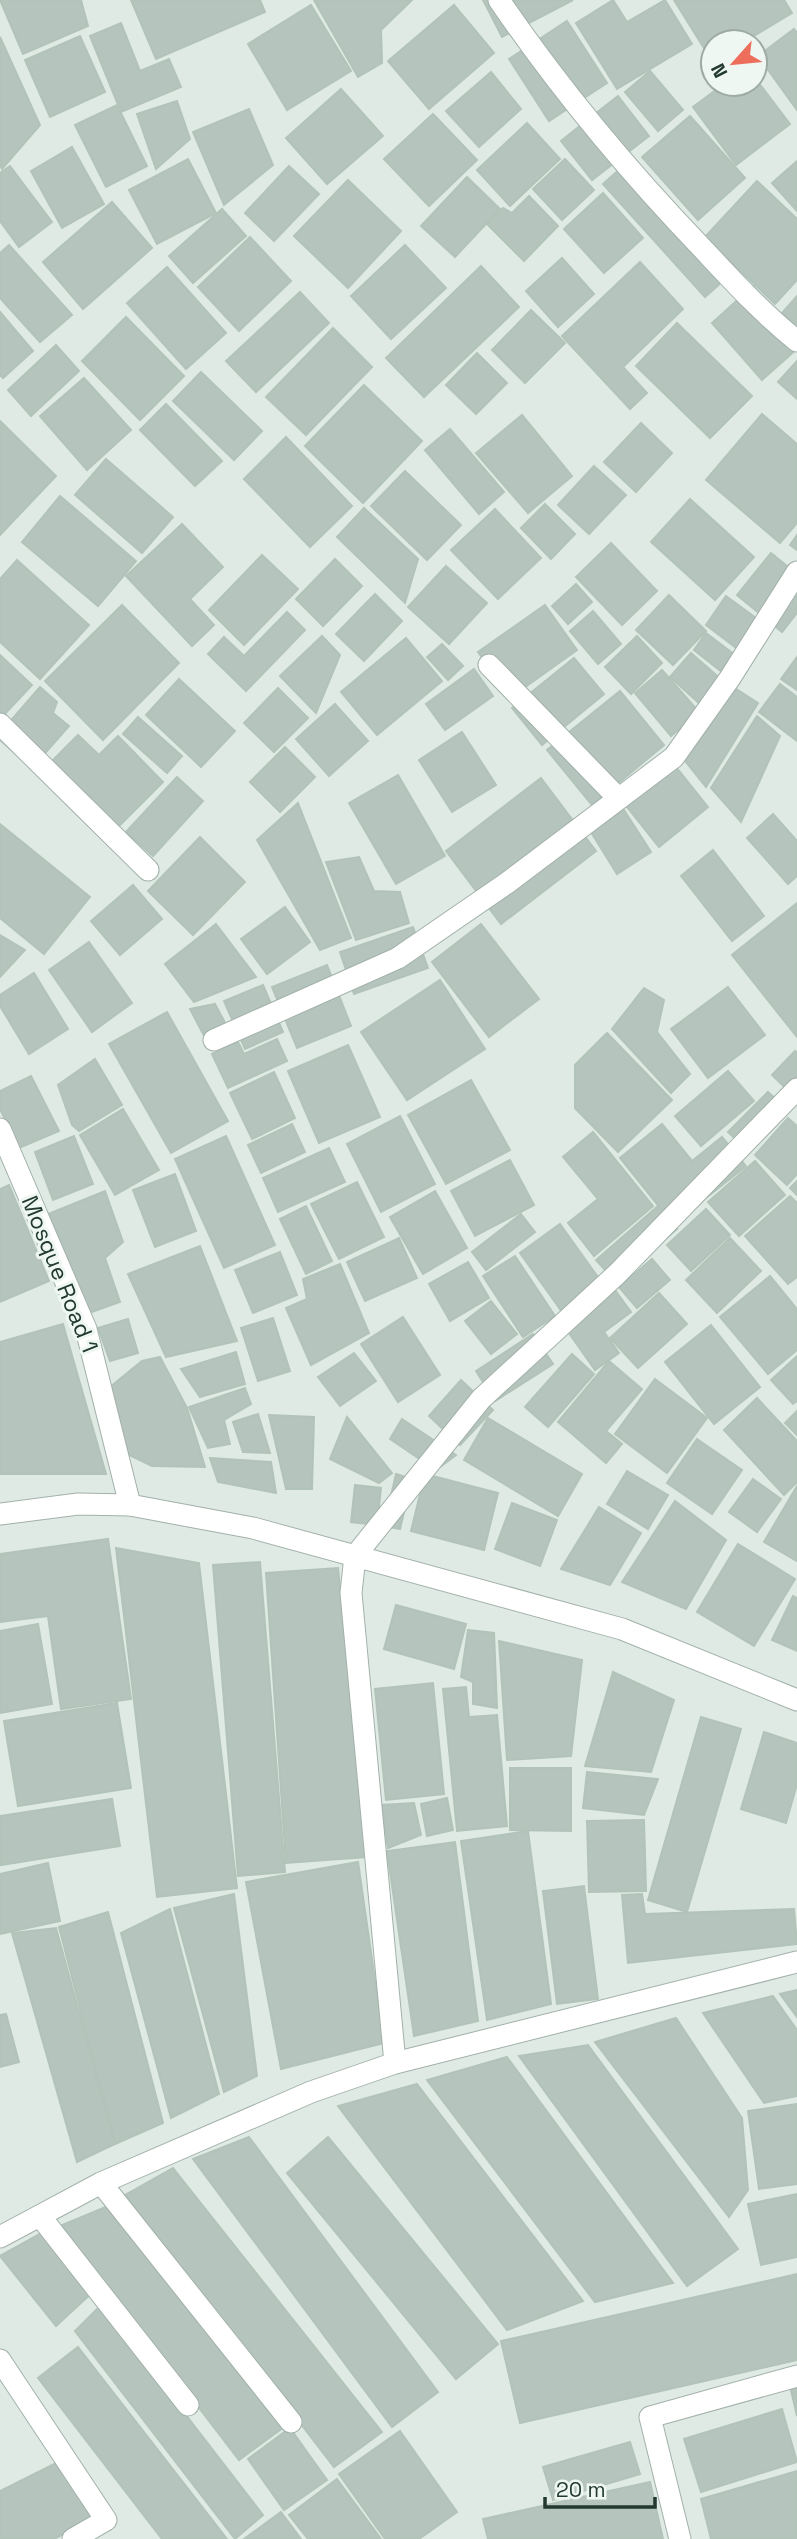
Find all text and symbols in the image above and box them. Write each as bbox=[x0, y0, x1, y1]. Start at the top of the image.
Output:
north arrow bbox=[699, 28, 769, 98]
text: N bbox=[705, 59, 733, 82]
street label: Mosque Road 1 bbox=[15, 1191, 105, 1357]
scale bar bbox=[545, 2466, 655, 2510]
text: 20 m bbox=[556, 2476, 606, 2503]

